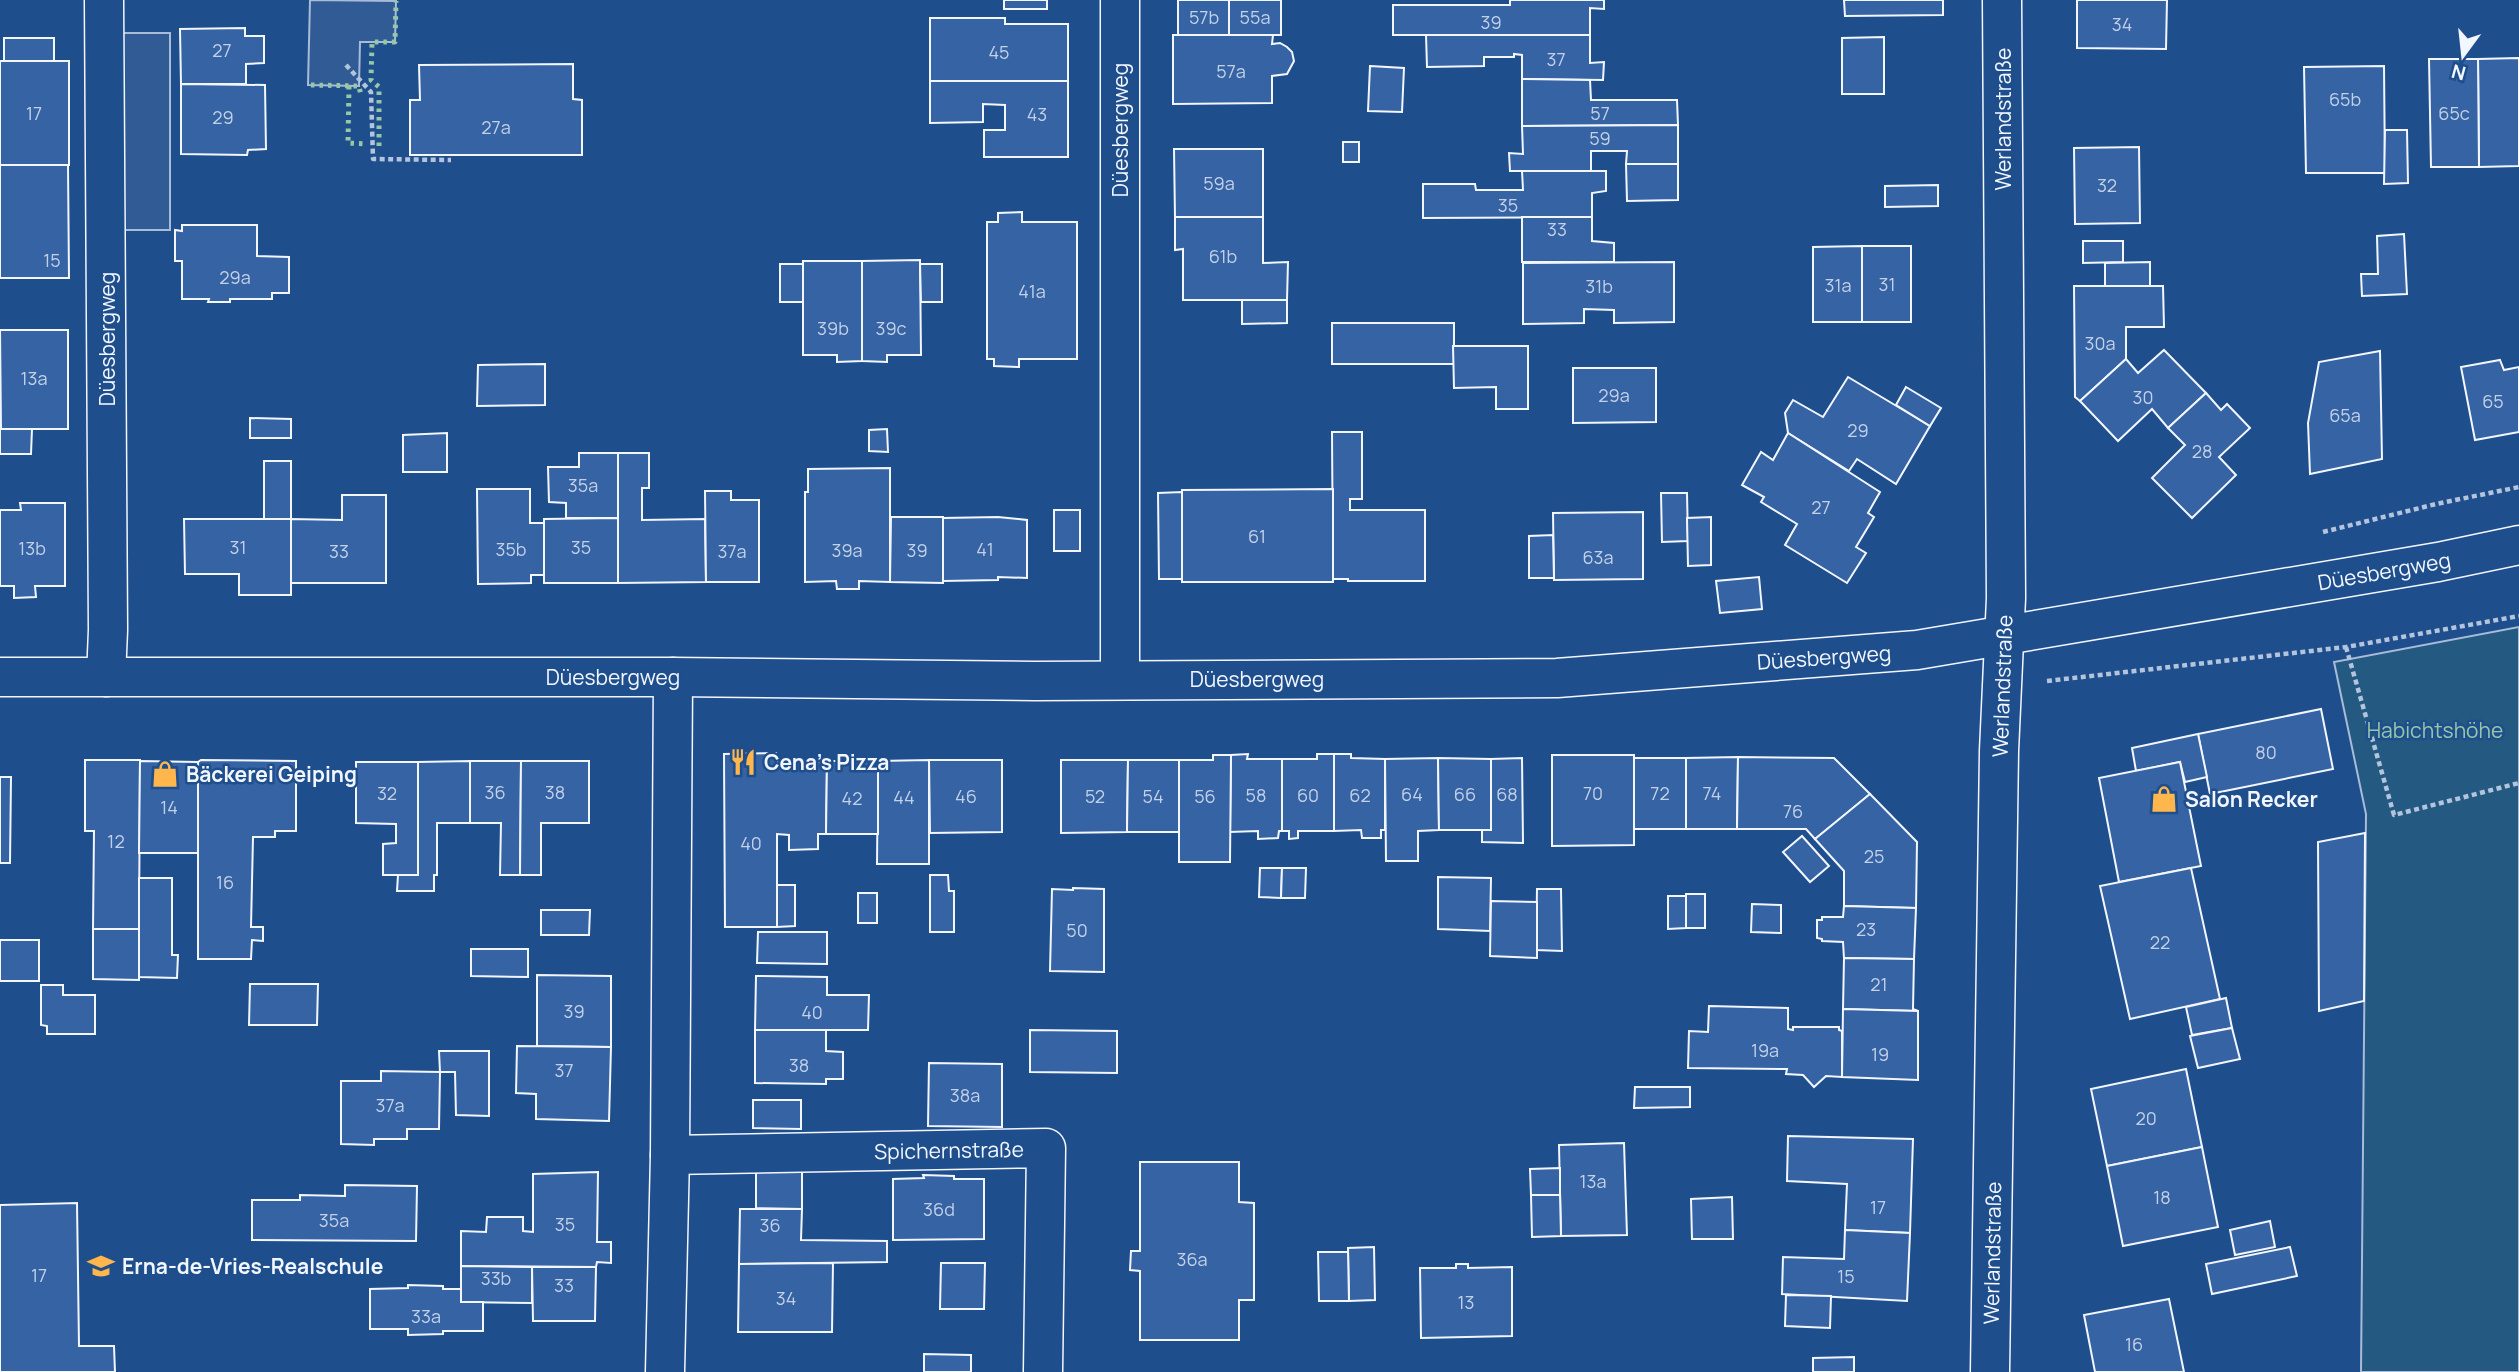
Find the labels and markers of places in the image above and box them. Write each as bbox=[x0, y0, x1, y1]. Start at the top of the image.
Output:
restaurant icon: Cena’s Pizza bbox=[728, 747, 758, 777]
place label: Cena’s Pizza bbox=[764, 748, 889, 776]
shop icon: Bäckerei Geiping bbox=[150, 759, 180, 789]
place label: Bäckerei Geiping bbox=[186, 760, 357, 788]
shop icon: Salon Recker bbox=[2149, 784, 2179, 814]
place label: Salon Recker bbox=[2185, 785, 2318, 813]
school or university icon: Erna-de-Vries-Realschule bbox=[86, 1251, 116, 1281]
place label: Erna-de-Vries-Realschule bbox=[122, 1252, 383, 1280]

